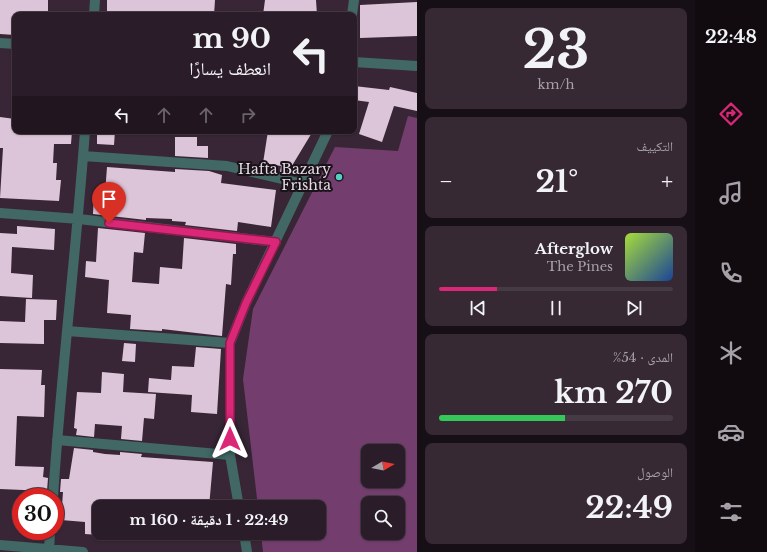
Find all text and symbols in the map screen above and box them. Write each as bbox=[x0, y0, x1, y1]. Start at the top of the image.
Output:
text: 23 bbox=[523, 18, 590, 82]
text: 90 m bbox=[193, 21, 271, 56]
text: 22:48 bbox=[705, 26, 757, 48]
icon: left bbox=[285, 28, 337, 80]
text: انعطف يسارًا bbox=[189, 58, 271, 80]
text: km/h bbox=[538, 76, 574, 93]
icon: directions bbox=[717, 100, 745, 128]
icon: left bbox=[111, 104, 133, 126]
icon: ahead bbox=[153, 104, 175, 126]
icon: ahead bbox=[195, 104, 217, 126]
icon: right bbox=[237, 104, 259, 126]
text: التكييف bbox=[637, 138, 673, 155]
place label: Hafta Bazary Frishta bbox=[238, 160, 331, 194]
text: 21° bbox=[536, 163, 578, 200]
text: − bbox=[439, 168, 453, 195]
text: + bbox=[661, 168, 673, 195]
marker: Hafta Bazary Frishta bbox=[334, 172, 344, 182]
icon: music bbox=[717, 179, 745, 207]
pin bbox=[92, 182, 126, 223]
icon: arrive bbox=[98, 188, 120, 210]
text: Afterglow bbox=[535, 239, 613, 258]
text: The Pines bbox=[547, 258, 613, 275]
icon: phone bbox=[717, 259, 745, 287]
icon: previous bbox=[467, 297, 489, 319]
icon: pause bbox=[545, 297, 567, 319]
icon: next bbox=[623, 297, 645, 319]
icon: climate bbox=[717, 339, 745, 367]
text: المدى · 54% bbox=[613, 349, 673, 366]
text: 270 km bbox=[554, 374, 673, 411]
position arrow bbox=[209, 418, 251, 460]
icon: car bbox=[717, 418, 745, 446]
north arrow bbox=[361, 444, 405, 488]
map controls bbox=[361, 444, 405, 540]
text: الوصول bbox=[637, 464, 673, 481]
speed limit sign: 30 bbox=[12, 488, 64, 540]
text: 22:49 bbox=[585, 489, 673, 526]
button: search bbox=[361, 496, 405, 540]
icon: filters bbox=[717, 498, 745, 526]
text: 22:49 · 1 دقيقة · 160 m bbox=[130, 510, 288, 529]

